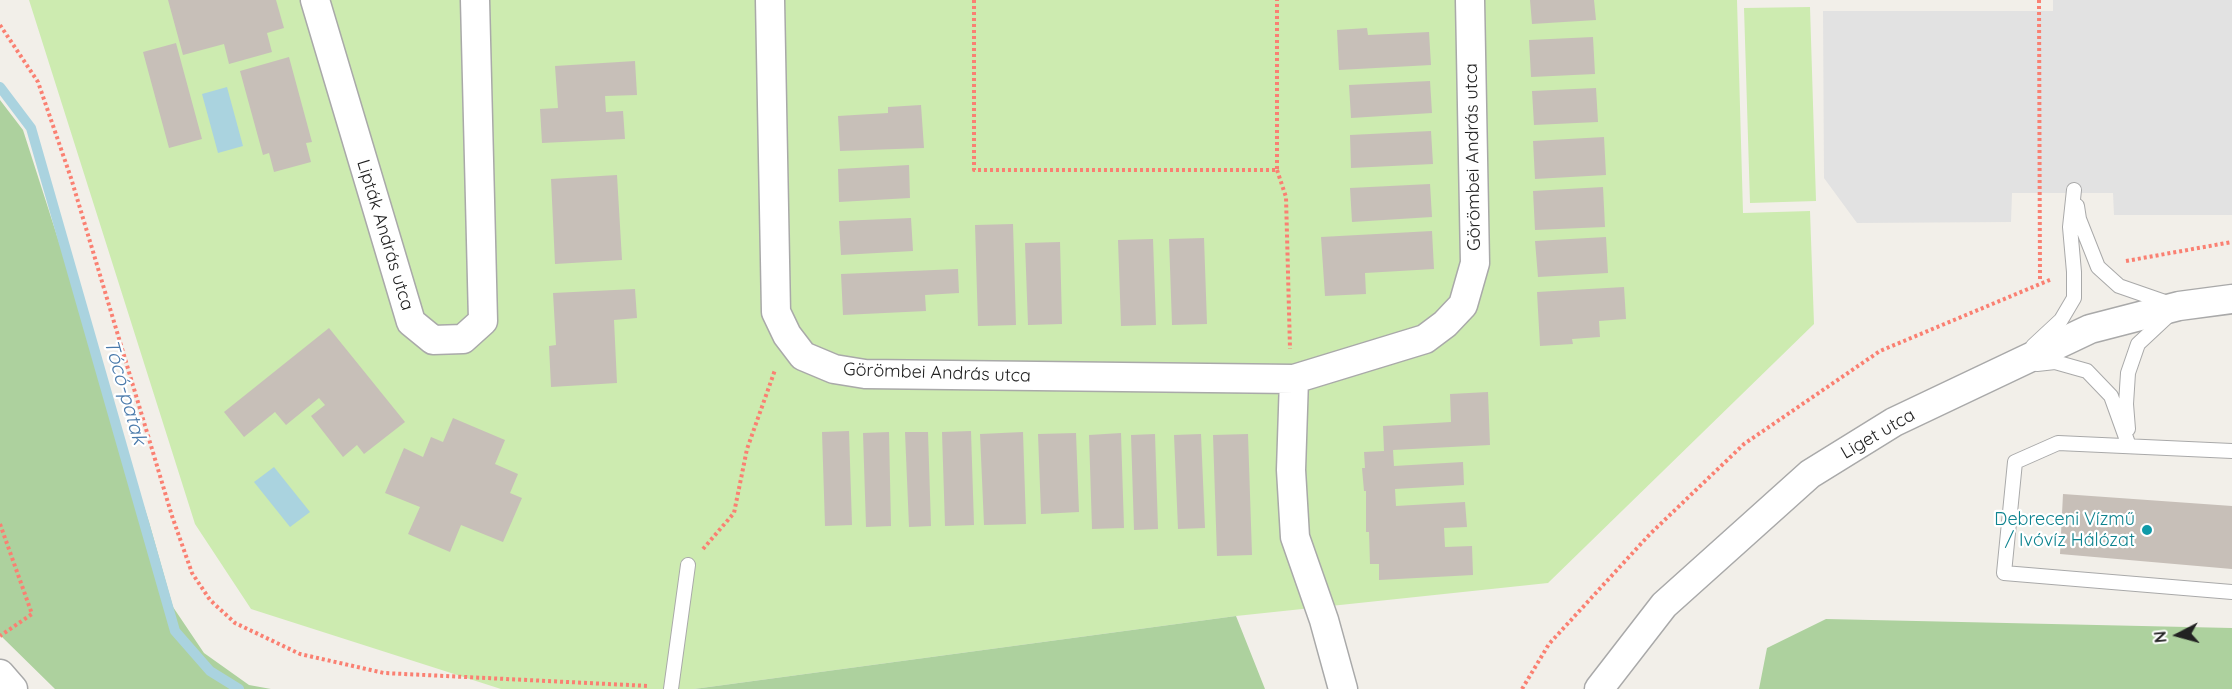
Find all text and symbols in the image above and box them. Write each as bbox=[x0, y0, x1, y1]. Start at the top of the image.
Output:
street label: Görömbei András utca bbox=[1461, 63, 1485, 251]
street label: Lipták András utca bbox=[352, 157, 418, 313]
water label: Tócó-patak bbox=[99, 337, 151, 447]
street label: Görömbei András utca bbox=[843, 359, 1031, 387]
street label: Liget utca bbox=[1837, 404, 1919, 464]
place label: Debreceni Vízmű / Ivóvíz Hálózat bbox=[1994, 509, 2135, 552]
marker: Debreceni Vízmű / Ivóvíz Hálózat bbox=[2140, 523, 2154, 537]
north arrow bbox=[2148, 605, 2208, 665]
text: N bbox=[2150, 630, 2171, 644]

